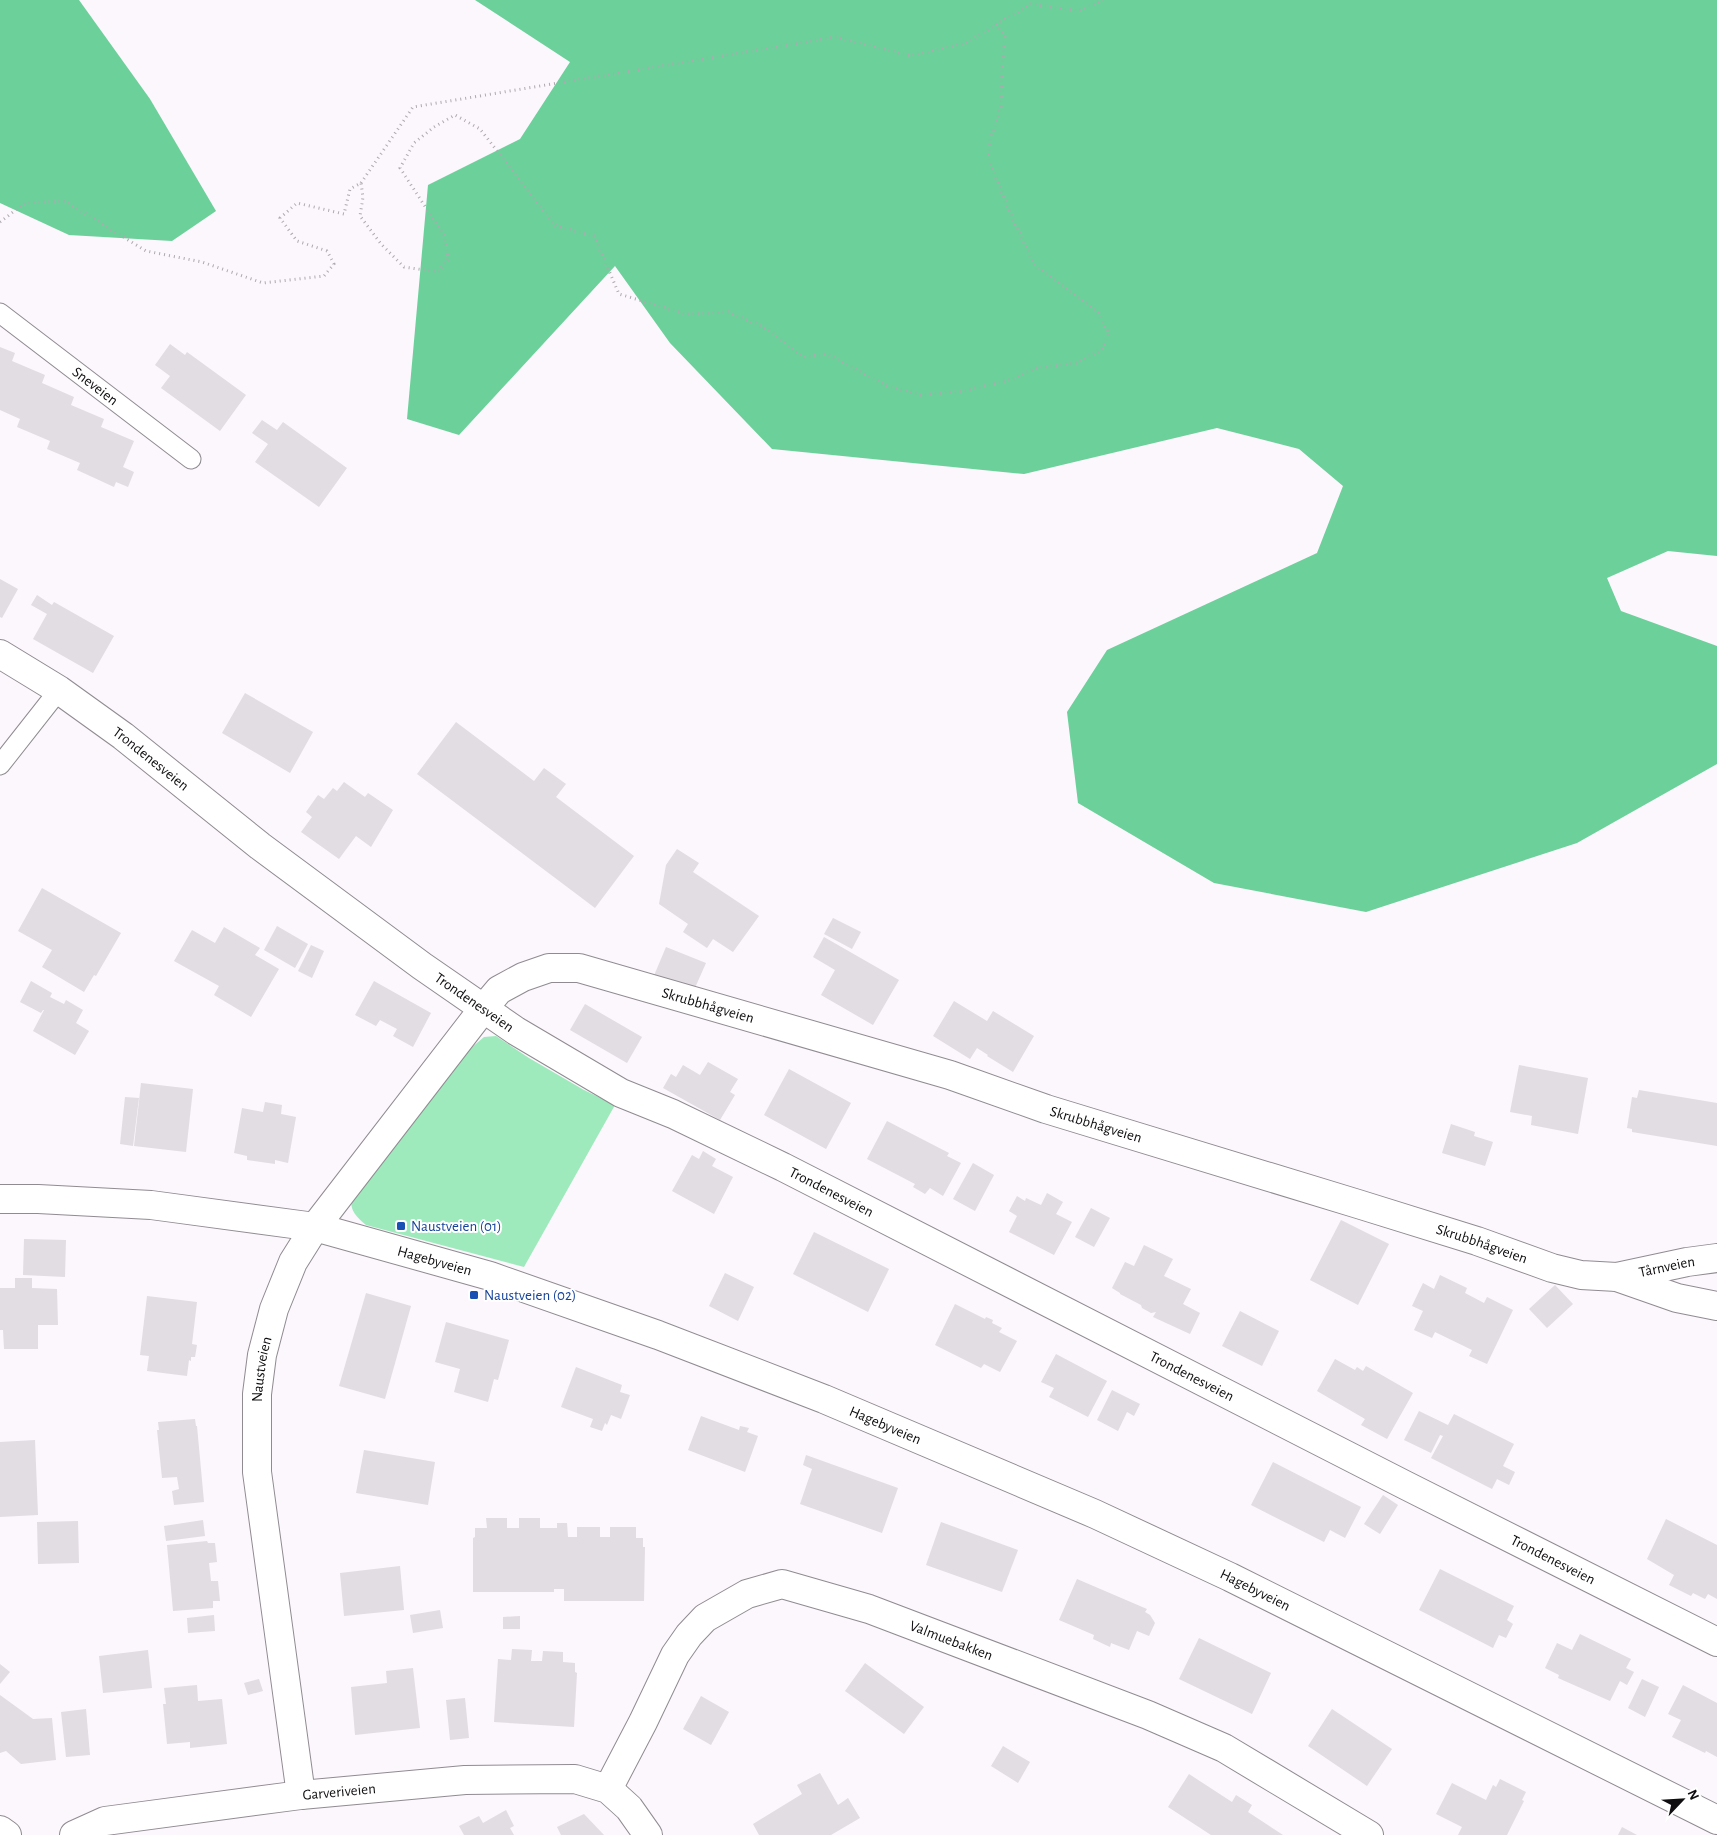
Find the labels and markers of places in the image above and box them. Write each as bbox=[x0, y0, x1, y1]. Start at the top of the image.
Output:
place label: Naustveien (01) bbox=[411, 1219, 502, 1234]
marker: Naustveien (01) bbox=[395, 1220, 407, 1232]
place label: Naustveien (02) bbox=[484, 1288, 576, 1303]
marker: Naustveien (02) bbox=[468, 1289, 480, 1301]

